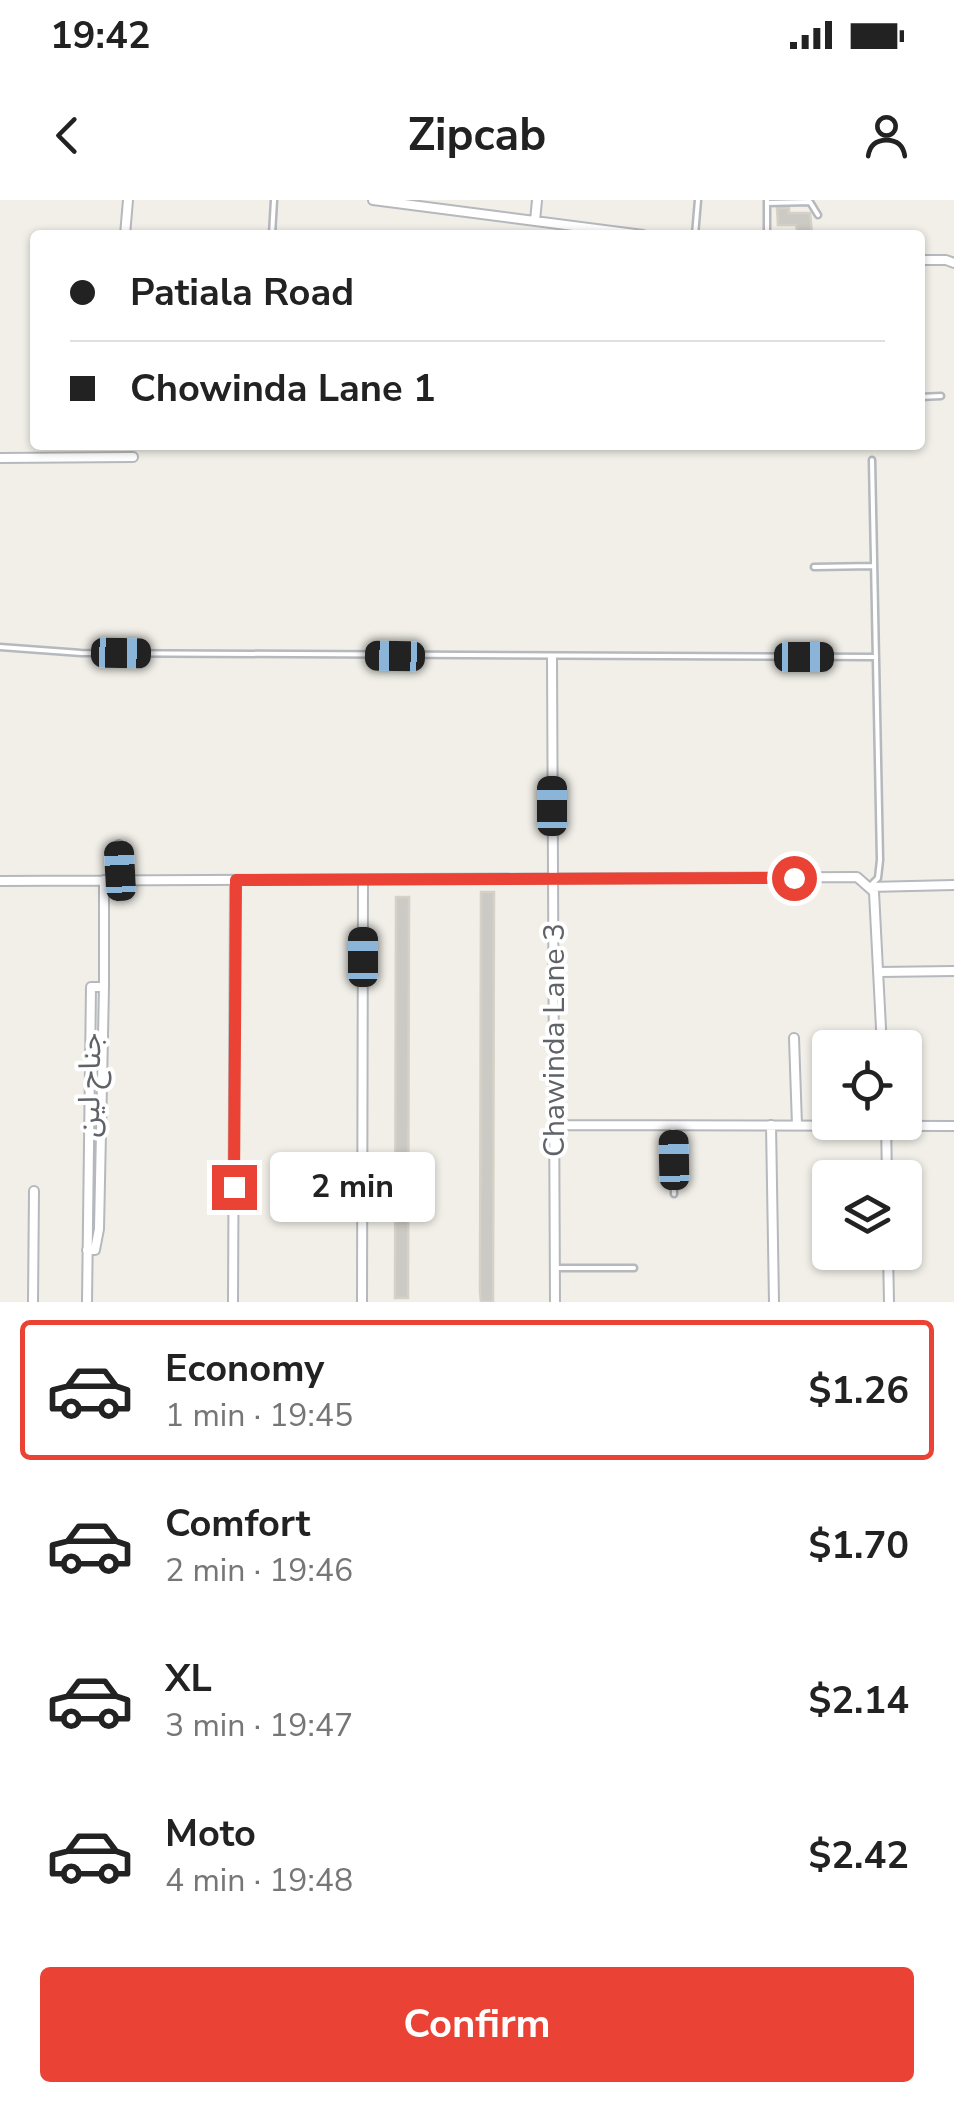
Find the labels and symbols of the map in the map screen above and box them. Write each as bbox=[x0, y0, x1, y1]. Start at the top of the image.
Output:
car bbox=[91, 637, 151, 669]
car bbox=[365, 640, 425, 672]
car bbox=[774, 642, 834, 672]
car bbox=[537, 776, 567, 836]
car bbox=[103, 840, 137, 902]
route start bbox=[772, 856, 817, 901]
street label: Chawinda Lane 3 bbox=[534, 923, 575, 1157]
car bbox=[348, 927, 378, 987]
street label: جناح لین bbox=[69, 1032, 112, 1138]
car bbox=[658, 1130, 690, 1190]
callout: 2 min bbox=[269, 1152, 434, 1222]
route end bbox=[212, 1165, 257, 1210]

